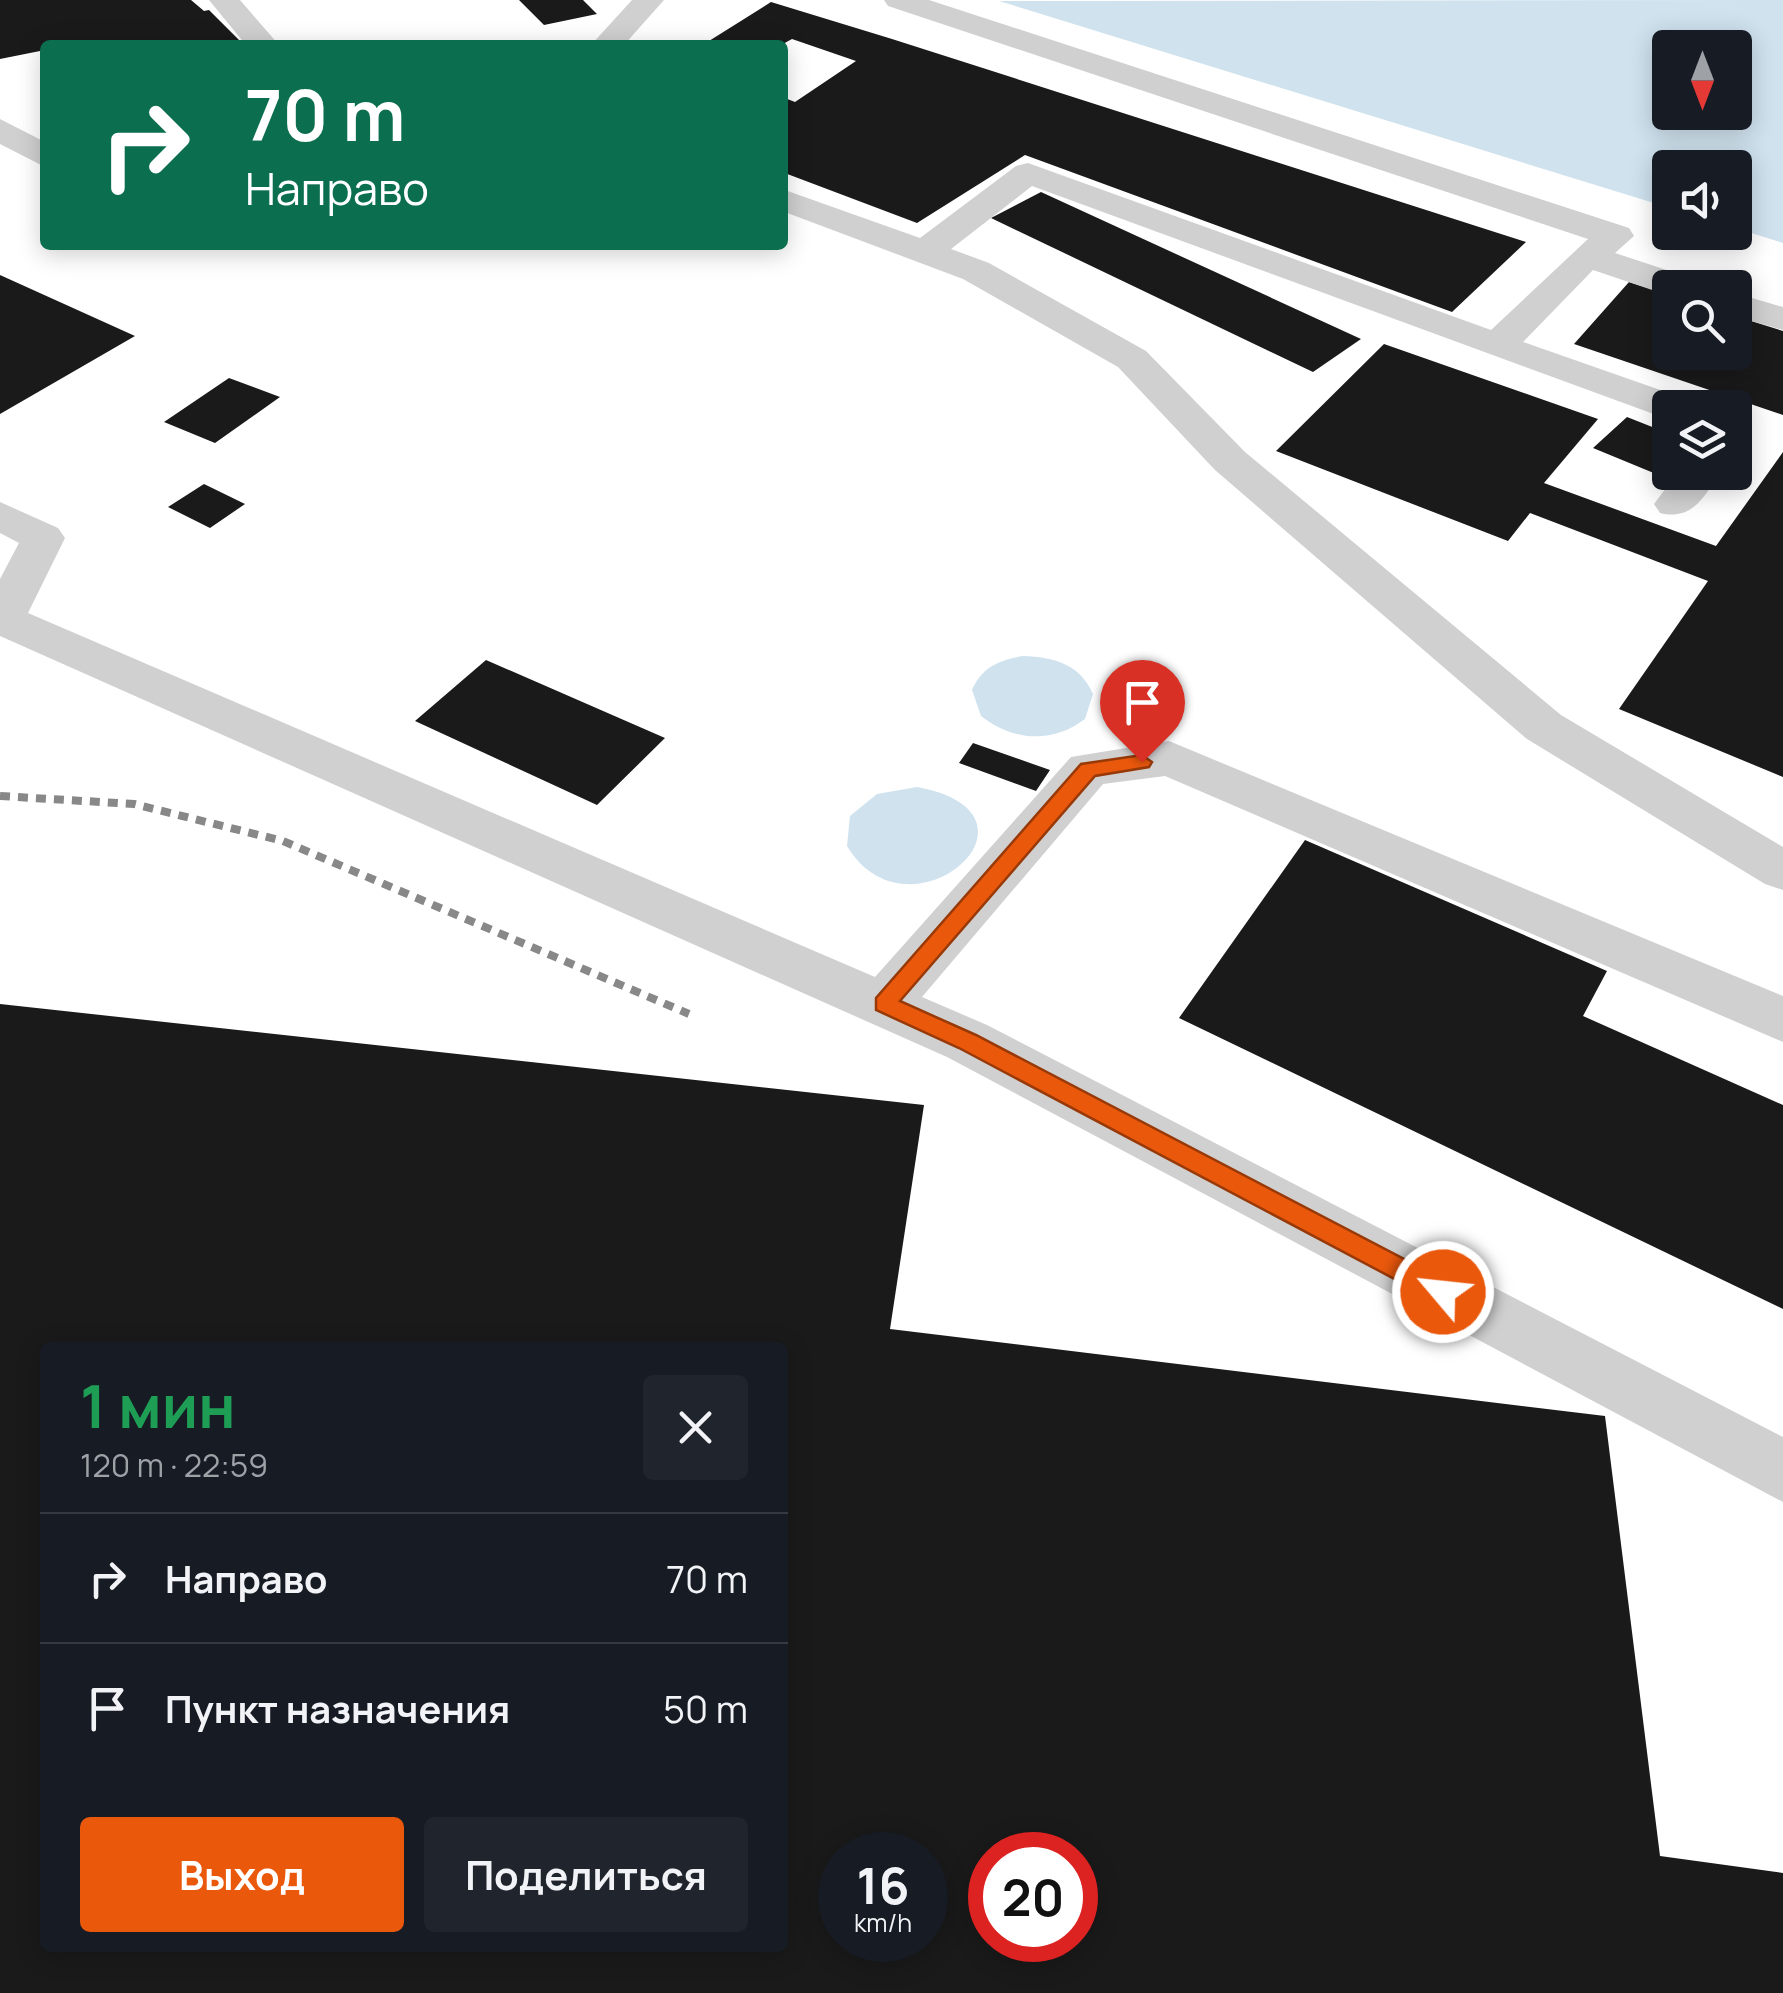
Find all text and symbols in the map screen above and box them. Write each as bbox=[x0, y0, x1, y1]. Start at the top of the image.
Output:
north arrow bbox=[1652, 30, 1752, 130]
map controls bbox=[1652, 30, 1752, 490]
text: 70 m bbox=[245, 66, 405, 162]
icon: right bbox=[80, 80, 210, 210]
button: sound bbox=[1652, 150, 1752, 250]
text: Направо bbox=[245, 157, 429, 219]
button: search bbox=[1652, 270, 1752, 370]
button: layers bbox=[1652, 390, 1752, 490]
pin bbox=[1100, 660, 1185, 763]
icon: arrive bbox=[1115, 675, 1170, 730]
position arrow bbox=[1391, 1240, 1495, 1344]
text: 1 мин bbox=[80, 1364, 236, 1446]
button: close bbox=[643, 1375, 748, 1480]
text: 120 m · 22:59 bbox=[80, 1443, 268, 1487]
icon: right bbox=[80, 1551, 135, 1606]
text: Направо bbox=[165, 1552, 327, 1604]
text: 70 m bbox=[666, 1552, 748, 1604]
icon: arrive bbox=[80, 1681, 135, 1736]
text: Пункт назначения bbox=[165, 1682, 510, 1734]
text: 50 m bbox=[663, 1682, 748, 1734]
button: Выход bbox=[80, 1817, 404, 1932]
button: Поделиться bbox=[424, 1817, 748, 1932]
speed limit sign: 20 bbox=[968, 1832, 1098, 1962]
text: 16 bbox=[857, 1851, 909, 1919]
text: km/h bbox=[854, 1905, 912, 1940]

